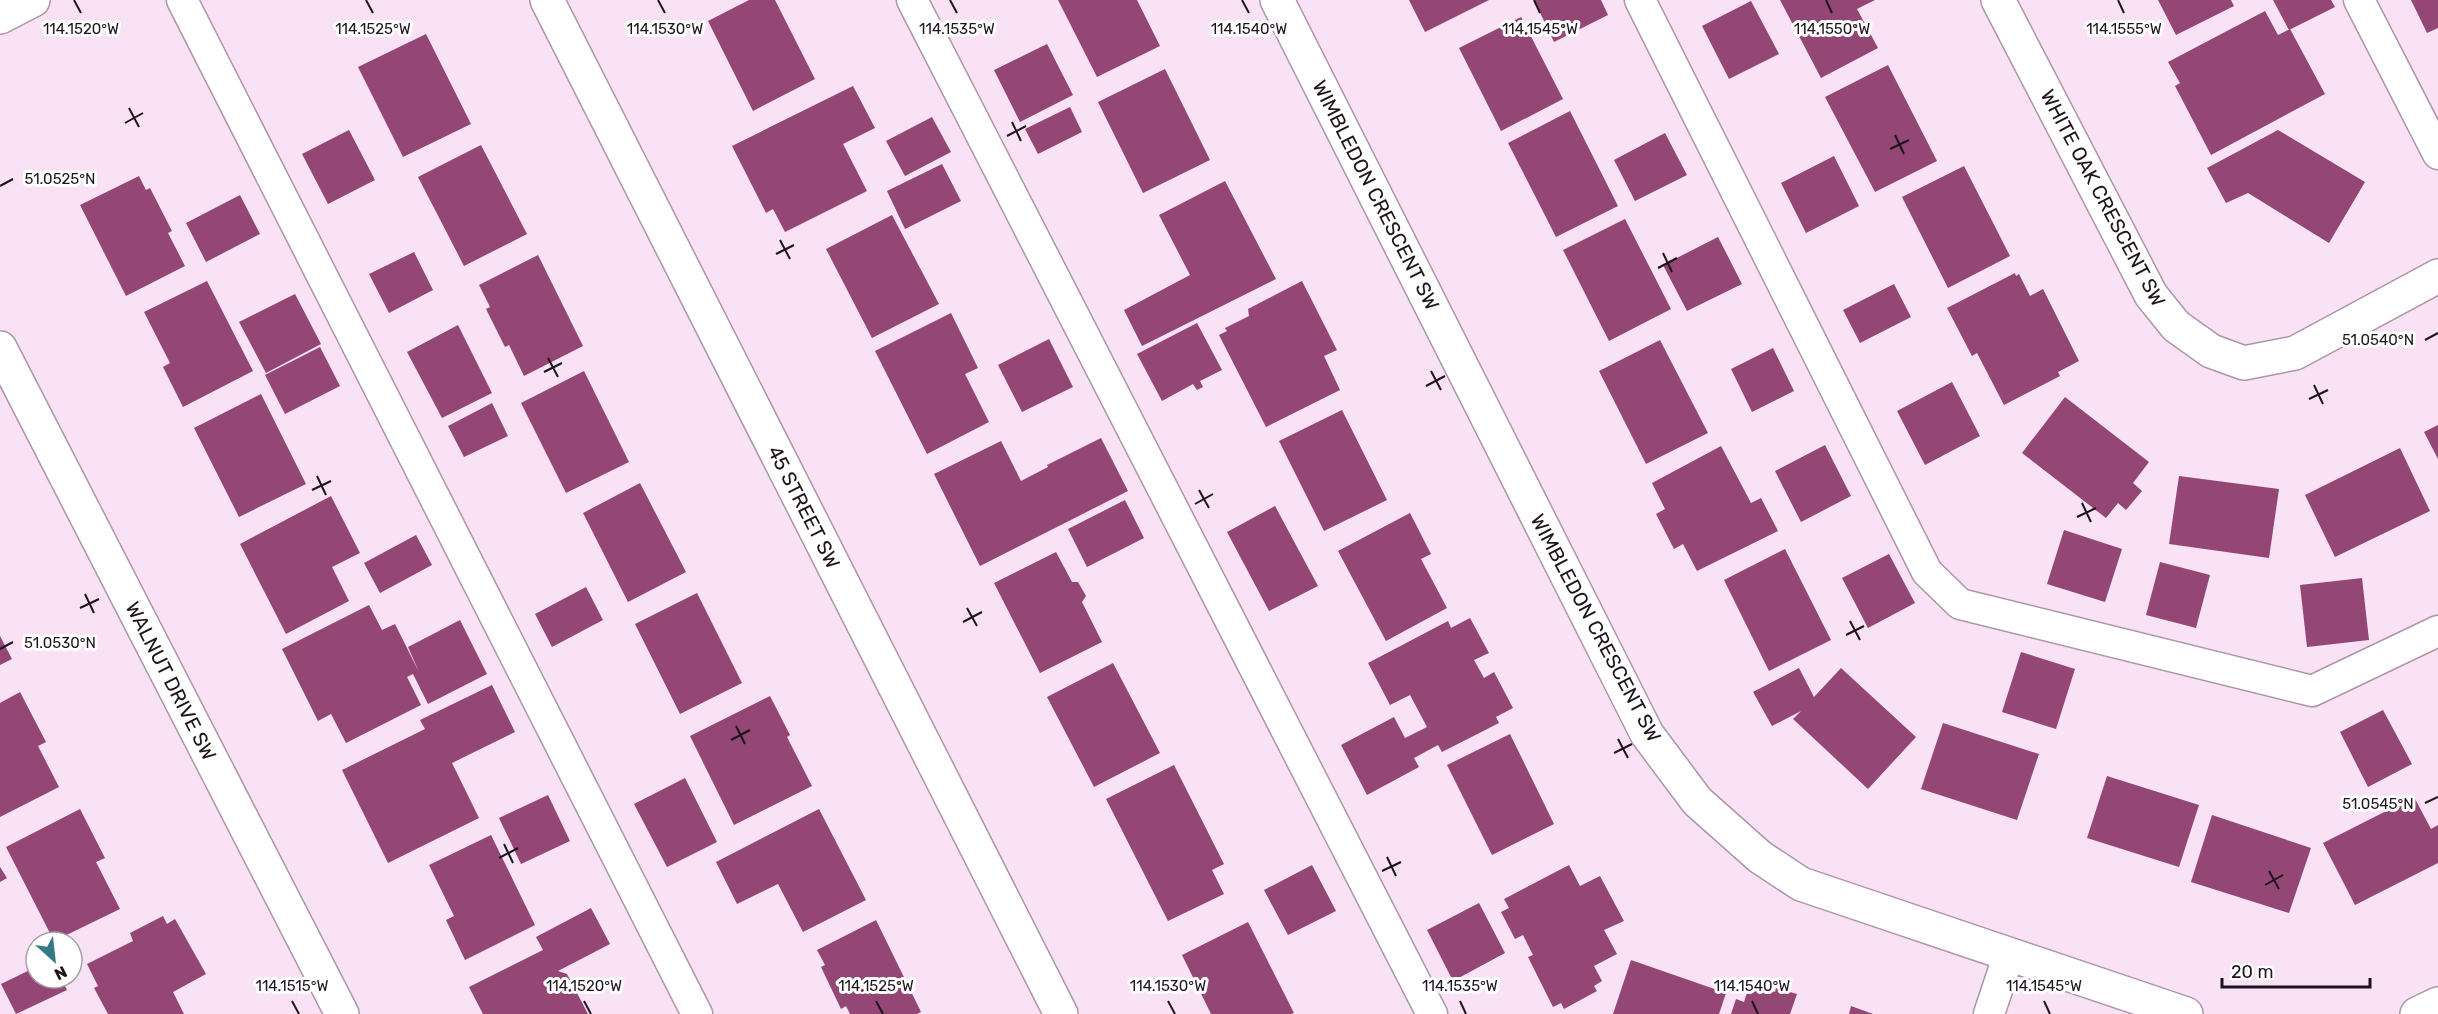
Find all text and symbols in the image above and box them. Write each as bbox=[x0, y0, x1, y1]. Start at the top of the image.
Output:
text: 114.1520°W bbox=[43, 20, 119, 38]
text: 114.1525°W bbox=[335, 20, 411, 38]
text: 114.1530°W bbox=[627, 20, 703, 38]
text: 114.1535°W bbox=[919, 20, 995, 38]
text: 114.1540°W bbox=[1211, 20, 1287, 38]
text: 114.1545°W bbox=[1502, 20, 1578, 38]
text: 114.1550°W bbox=[1794, 20, 1870, 38]
text: 114.1555°W bbox=[2086, 20, 2162, 38]
street label: WIMBLEDON CRESCENT SW bbox=[1307, 76, 1445, 314]
street label: WHITE OAK CRESCENT SW bbox=[2036, 85, 2170, 311]
text: 51.0525°N bbox=[24, 170, 96, 188]
text: 51.0540°N bbox=[2342, 331, 2414, 349]
street label: 45 STREET SW bbox=[763, 442, 845, 572]
street label: WIMBLEDON CRESCENT SW bbox=[1526, 510, 1666, 746]
street label: WALNUT DRIVE SW bbox=[121, 598, 221, 764]
text: 51.0530°N bbox=[24, 634, 96, 652]
text: 51.0545°N bbox=[2342, 795, 2414, 813]
north arrow bbox=[24, 930, 84, 990]
scale bar bbox=[2222, 951, 2370, 989]
text: 20 m bbox=[2231, 961, 2273, 983]
text: N bbox=[51, 962, 70, 984]
text: 114.1515°W bbox=[256, 977, 328, 995]
text: 114.1520°W bbox=[546, 977, 622, 995]
text: 114.1525°W bbox=[838, 977, 914, 995]
text: 114.1530°W bbox=[1130, 977, 1206, 995]
text: 114.1535°W bbox=[1422, 977, 1498, 995]
text: 114.1540°W bbox=[1714, 977, 1790, 995]
text: 114.1545°W bbox=[2006, 977, 2082, 995]

